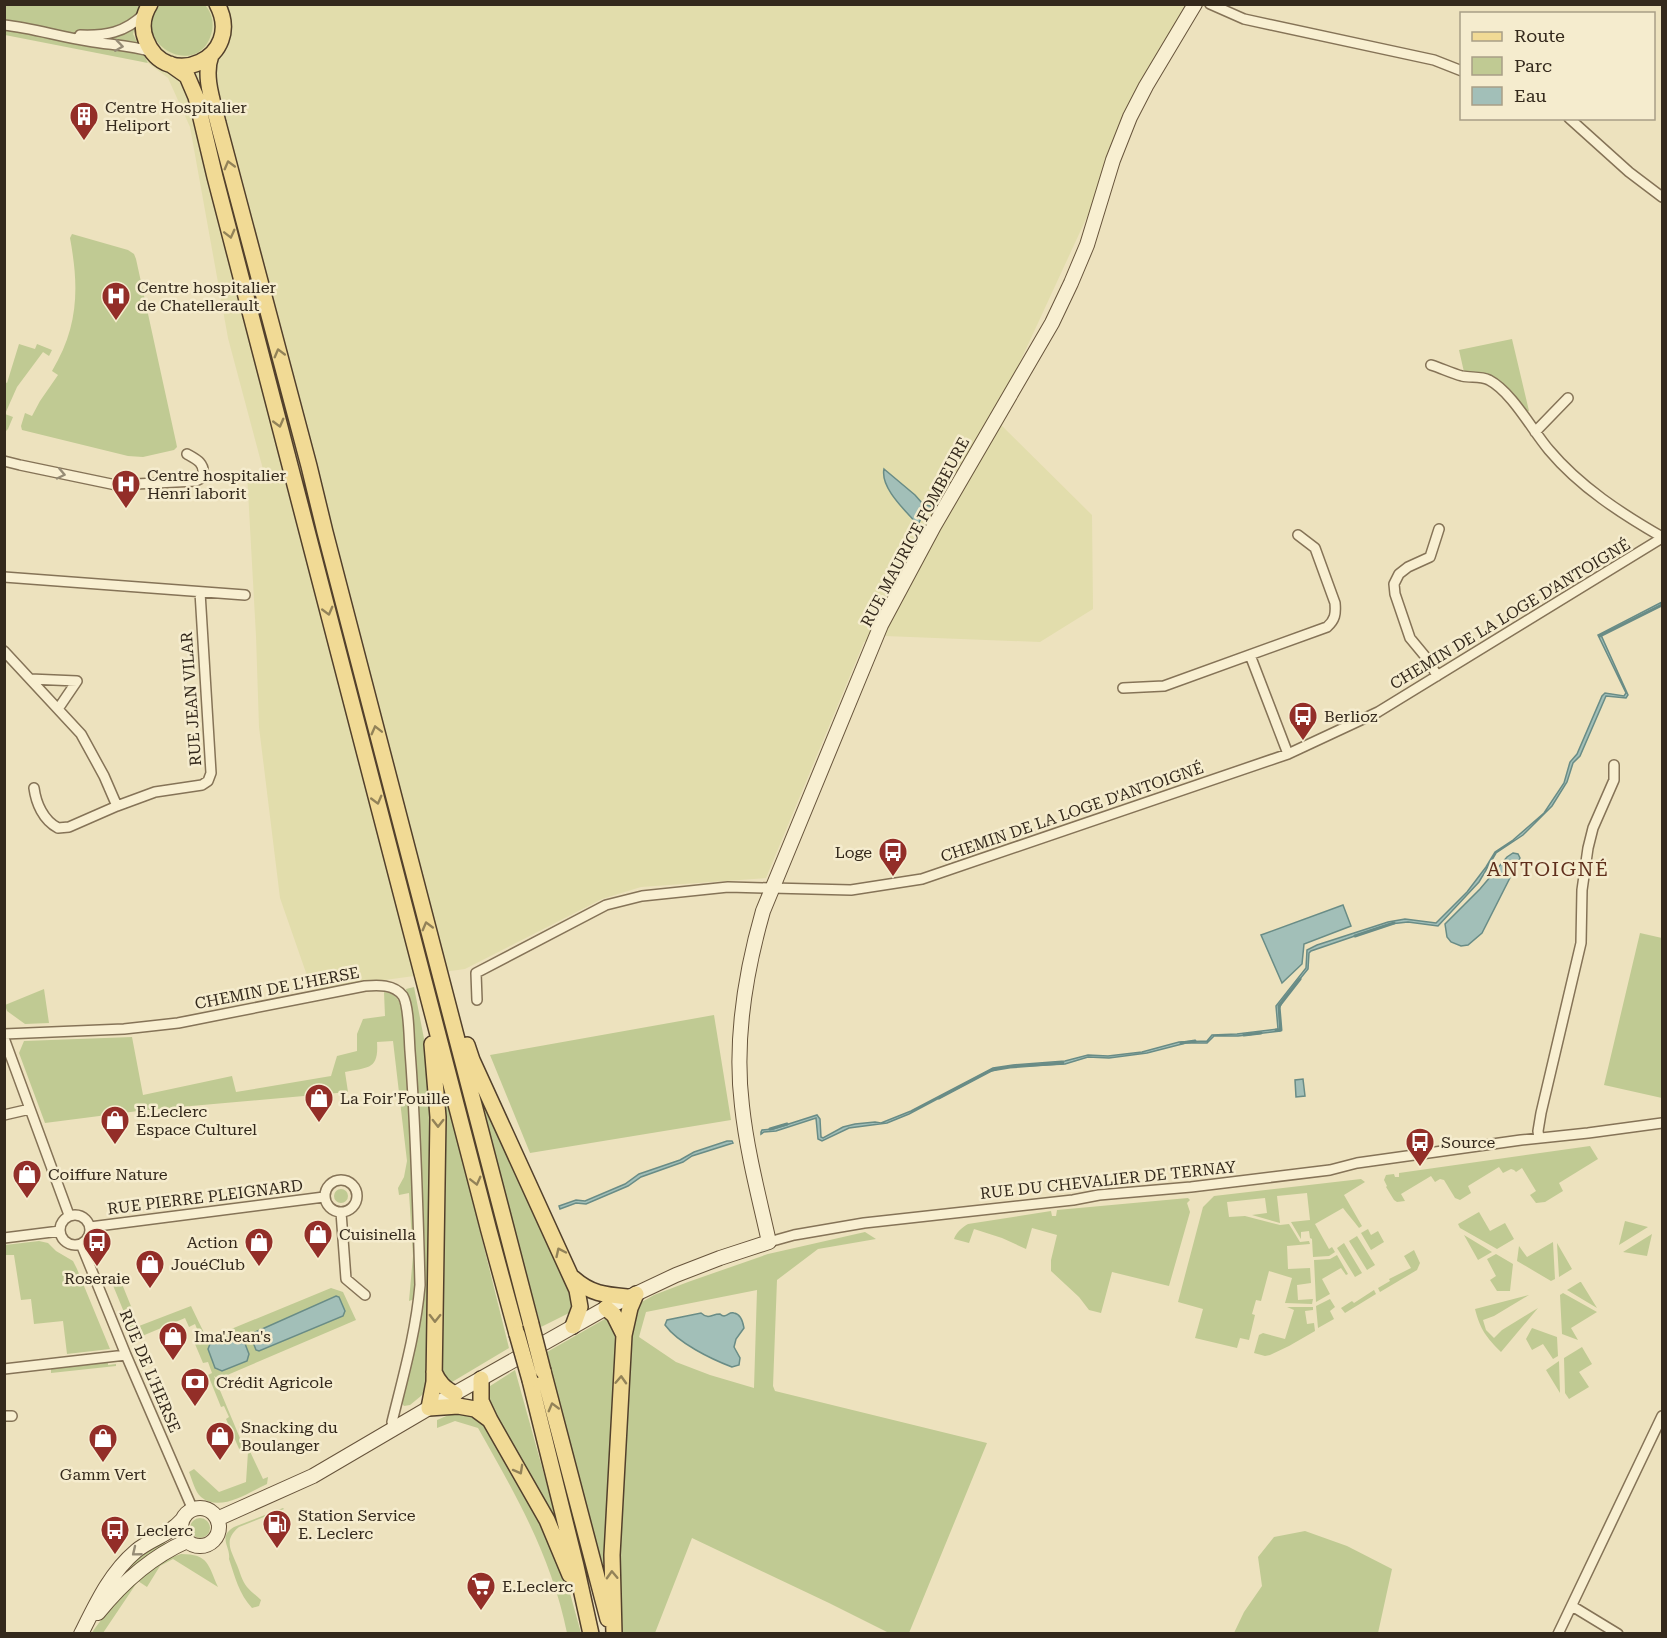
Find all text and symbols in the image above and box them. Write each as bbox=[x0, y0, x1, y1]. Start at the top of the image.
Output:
legend bbox=[1460, 12, 1655, 120]
text: Route bbox=[1514, 25, 1565, 46]
one-way arrow bbox=[115, 39, 124, 51]
text: Parc bbox=[1514, 55, 1552, 76]
text: Eau bbox=[1514, 85, 1547, 106]
place label: Centre Hospitalier Heliport bbox=[105, 98, 247, 135]
building icon: Centre Hospitalier Heliport bbox=[68, 100, 100, 142]
one-way arrow bbox=[224, 160, 237, 170]
one-way arrow bbox=[223, 228, 235, 239]
place label: Centre hospitalier de Chatellerault bbox=[137, 278, 277, 315]
hospital icon: Centre hospitalier de Chatellerault bbox=[100, 280, 132, 322]
one-way arrow bbox=[274, 348, 286, 359]
one-way arrow bbox=[271, 417, 284, 427]
street label: RUE MAURICE FOMBEURE bbox=[857, 434, 973, 630]
place label: Centre hospitalier Henri laborit bbox=[147, 466, 287, 503]
one-way arrow bbox=[56, 467, 66, 480]
hospital icon: Centre hospitalier Henri laborit bbox=[110, 468, 142, 510]
street label: CHEMIN DE LA LOGE D'ANTOIGNÉ bbox=[1386, 535, 1634, 693]
one-way arrow bbox=[321, 605, 333, 616]
street label: RUE JEAN VILAR bbox=[177, 631, 205, 767]
bus stop icon: Berlioz bbox=[1287, 700, 1319, 742]
place label: Berlioz bbox=[1324, 707, 1378, 726]
one-way arrow bbox=[371, 725, 384, 735]
street label: CHEMIN DE LA LOGE D'ANTOIGNÉ bbox=[938, 758, 1206, 866]
one-way arrow bbox=[370, 794, 382, 805]
bus stop icon: Loge bbox=[877, 836, 909, 878]
place label: Loge bbox=[835, 843, 872, 862]
district label: ANTOIGNÉ bbox=[1487, 857, 1609, 881]
one-way arrow bbox=[422, 921, 435, 931]
street label: CHEMIN DE L'HERSE bbox=[193, 963, 361, 1013]
shop icon: La Foir'Fouille bbox=[303, 1082, 335, 1124]
place label: La Foir'Fouille bbox=[340, 1089, 450, 1108]
place label: E.Leclerc Espace Culturel bbox=[136, 1102, 257, 1139]
shop icon: E.Leclerc Espace Culturel bbox=[99, 1104, 131, 1146]
one-way arrow bbox=[432, 1118, 444, 1127]
bus stop icon: Source bbox=[1404, 1126, 1436, 1168]
place label: Source bbox=[1441, 1133, 1495, 1152]
street label: RUE DU CHEVALIER DE TERNAY bbox=[979, 1157, 1237, 1203]
shop icon: Coiffure Nature bbox=[11, 1158, 43, 1200]
place label: Coiffure Nature bbox=[48, 1165, 168, 1184]
street label: RUE PIERRE PLEIGNARD bbox=[106, 1176, 304, 1218]
one-way arrow bbox=[468, 1176, 481, 1186]
shop icon: Cuisinella bbox=[302, 1218, 334, 1260]
place label: Cuisinella bbox=[339, 1225, 416, 1244]
bus stop icon: Roseraie bbox=[81, 1226, 113, 1268]
shop icon: Action bbox=[243, 1226, 275, 1268]
place label: Action bbox=[187, 1233, 238, 1252]
one-way arrow bbox=[555, 1247, 567, 1258]
shop icon: JouéClub bbox=[134, 1248, 166, 1290]
place label: JouéClub bbox=[171, 1255, 245, 1274]
place label: Roseraie bbox=[64, 1269, 130, 1288]
street label: RUE DE L'HERSE bbox=[115, 1307, 185, 1435]
one-way arrow bbox=[429, 1313, 441, 1322]
shop icon: Ima'Jean's bbox=[157, 1320, 189, 1362]
place label: Ima'Jean's bbox=[194, 1327, 271, 1346]
bank icon: Crédit Agricole bbox=[179, 1366, 211, 1408]
place label: Crédit Agricole bbox=[216, 1373, 333, 1392]
one-way arrow bbox=[615, 1376, 628, 1385]
one-way arrow bbox=[548, 1402, 560, 1413]
place label: Snacking du Boulanger bbox=[241, 1418, 338, 1455]
shop icon: Snacking du Boulanger bbox=[204, 1420, 236, 1462]
shop icon: Gamm Vert bbox=[87, 1422, 119, 1464]
one-way arrow bbox=[512, 1464, 523, 1474]
place label: Gamm Vert bbox=[60, 1465, 146, 1484]
place label: Station Service E. Leclerc bbox=[298, 1506, 416, 1543]
fuel station icon: Station Service E. Leclerc bbox=[261, 1508, 293, 1550]
bus stop icon: Leclerc bbox=[99, 1514, 131, 1556]
place label: Leclerc bbox=[136, 1521, 193, 1540]
one-way arrow bbox=[131, 1545, 142, 1556]
supermarket icon: E.Leclerc bbox=[465, 1570, 497, 1612]
one-way arrow bbox=[606, 1571, 619, 1580]
place label: E.Leclerc bbox=[502, 1577, 573, 1596]

